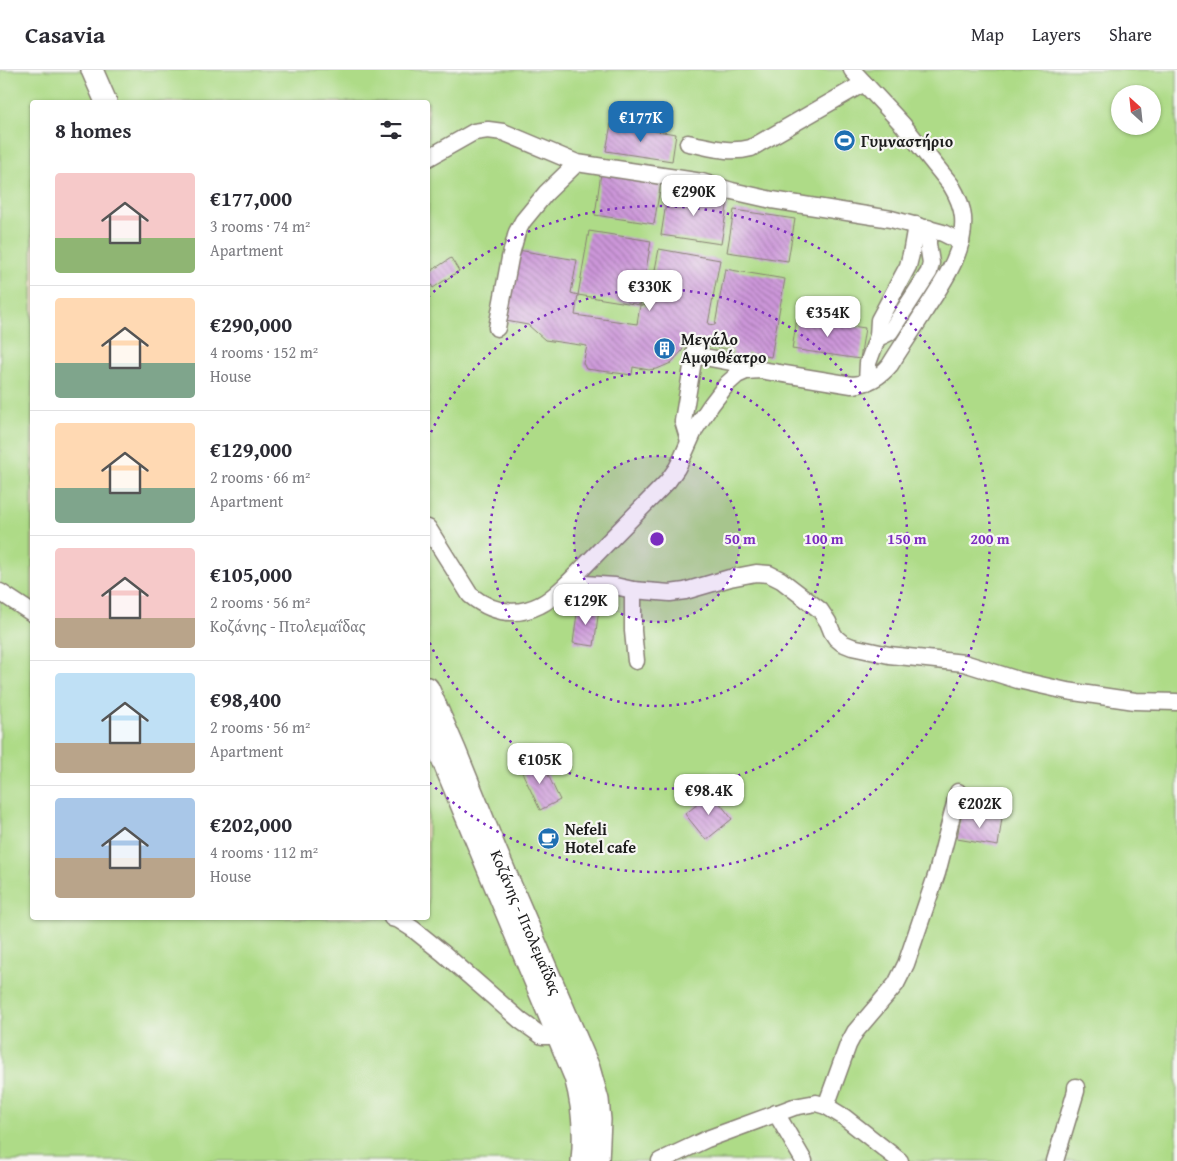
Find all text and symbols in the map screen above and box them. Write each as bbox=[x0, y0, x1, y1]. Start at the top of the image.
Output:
text: Casavia bbox=[25, 17, 105, 52]
text: Map bbox=[971, 21, 1004, 48]
text: Layers bbox=[1032, 21, 1081, 48]
text: Share bbox=[1109, 21, 1152, 48]
north arrow bbox=[1111, 85, 1161, 135]
map controls bbox=[1111, 85, 1161, 135]
pin: €177K bbox=[606, 100, 676, 143]
text: €177K bbox=[619, 105, 663, 129]
text: 8 homes bbox=[55, 115, 131, 146]
icon: filters bbox=[377, 116, 405, 144]
sports icon: Γυμναστήριο bbox=[833, 129, 857, 153]
place label: Γυμναστήριο bbox=[861, 129, 953, 153]
pin: €290K bbox=[659, 174, 729, 217]
text: €290K bbox=[672, 179, 716, 203]
text: €177,000 bbox=[210, 183, 292, 214]
icon: home bbox=[95, 193, 155, 253]
text: 3 rooms · 74 m² bbox=[210, 214, 310, 238]
text: Apartment bbox=[210, 238, 283, 262]
pin: €330K bbox=[615, 270, 685, 312]
text: €330K bbox=[628, 274, 672, 298]
pin: €354K bbox=[793, 296, 863, 338]
text: €354K bbox=[806, 300, 850, 324]
text: €290,000 bbox=[210, 309, 292, 340]
icon: home bbox=[95, 318, 155, 378]
place label: Μεγάλο Αμφιθέατρο bbox=[681, 327, 766, 369]
building icon: Μεγάλο Αμφιθέατρο bbox=[653, 336, 677, 360]
text: 4 rooms · 152 m² bbox=[210, 340, 318, 364]
text: House bbox=[210, 364, 251, 388]
text: €129,000 bbox=[210, 434, 292, 465]
icon: home bbox=[95, 443, 155, 503]
text: 2 rooms · 66 m² bbox=[210, 465, 310, 489]
text: Apartment bbox=[210, 489, 283, 513]
text: 50 m bbox=[724, 528, 756, 549]
text: 100 m bbox=[804, 528, 844, 549]
text: 150 m bbox=[887, 528, 927, 549]
text: 200 m bbox=[970, 528, 1010, 549]
centre of rings bbox=[648, 530, 666, 548]
text: €105,000 bbox=[210, 559, 292, 590]
icon: home bbox=[95, 568, 155, 628]
pin: €129K bbox=[551, 584, 621, 626]
text: €129K bbox=[564, 588, 608, 612]
text: 2 rooms · 56 m² bbox=[210, 590, 310, 614]
text: Κοζάνης - Πτολεμαΐδας bbox=[210, 614, 365, 638]
text: €98,400 bbox=[210, 684, 281, 715]
icon: home bbox=[95, 693, 155, 753]
text: 2 rooms · 56 m² bbox=[210, 715, 310, 739]
text: Apartment bbox=[210, 739, 283, 763]
pin: €105K bbox=[505, 742, 575, 785]
text: €105K bbox=[518, 747, 562, 771]
pin: €98.4K bbox=[668, 774, 750, 816]
text: €98.4K bbox=[685, 778, 733, 802]
pin: €202K bbox=[945, 786, 1015, 829]
text: €202K bbox=[958, 791, 1002, 815]
text: €202,000 bbox=[210, 809, 292, 840]
place label: Nefeli Hotel cafe bbox=[565, 817, 636, 859]
icon: home bbox=[95, 818, 155, 878]
cafe icon: Nefeli Hotel cafe bbox=[537, 826, 561, 850]
text: 4 rooms · 112 m² bbox=[210, 840, 318, 864]
street label: Κοζάνης - Πτολεμαΐδας bbox=[485, 846, 568, 999]
text: House bbox=[210, 864, 251, 888]

